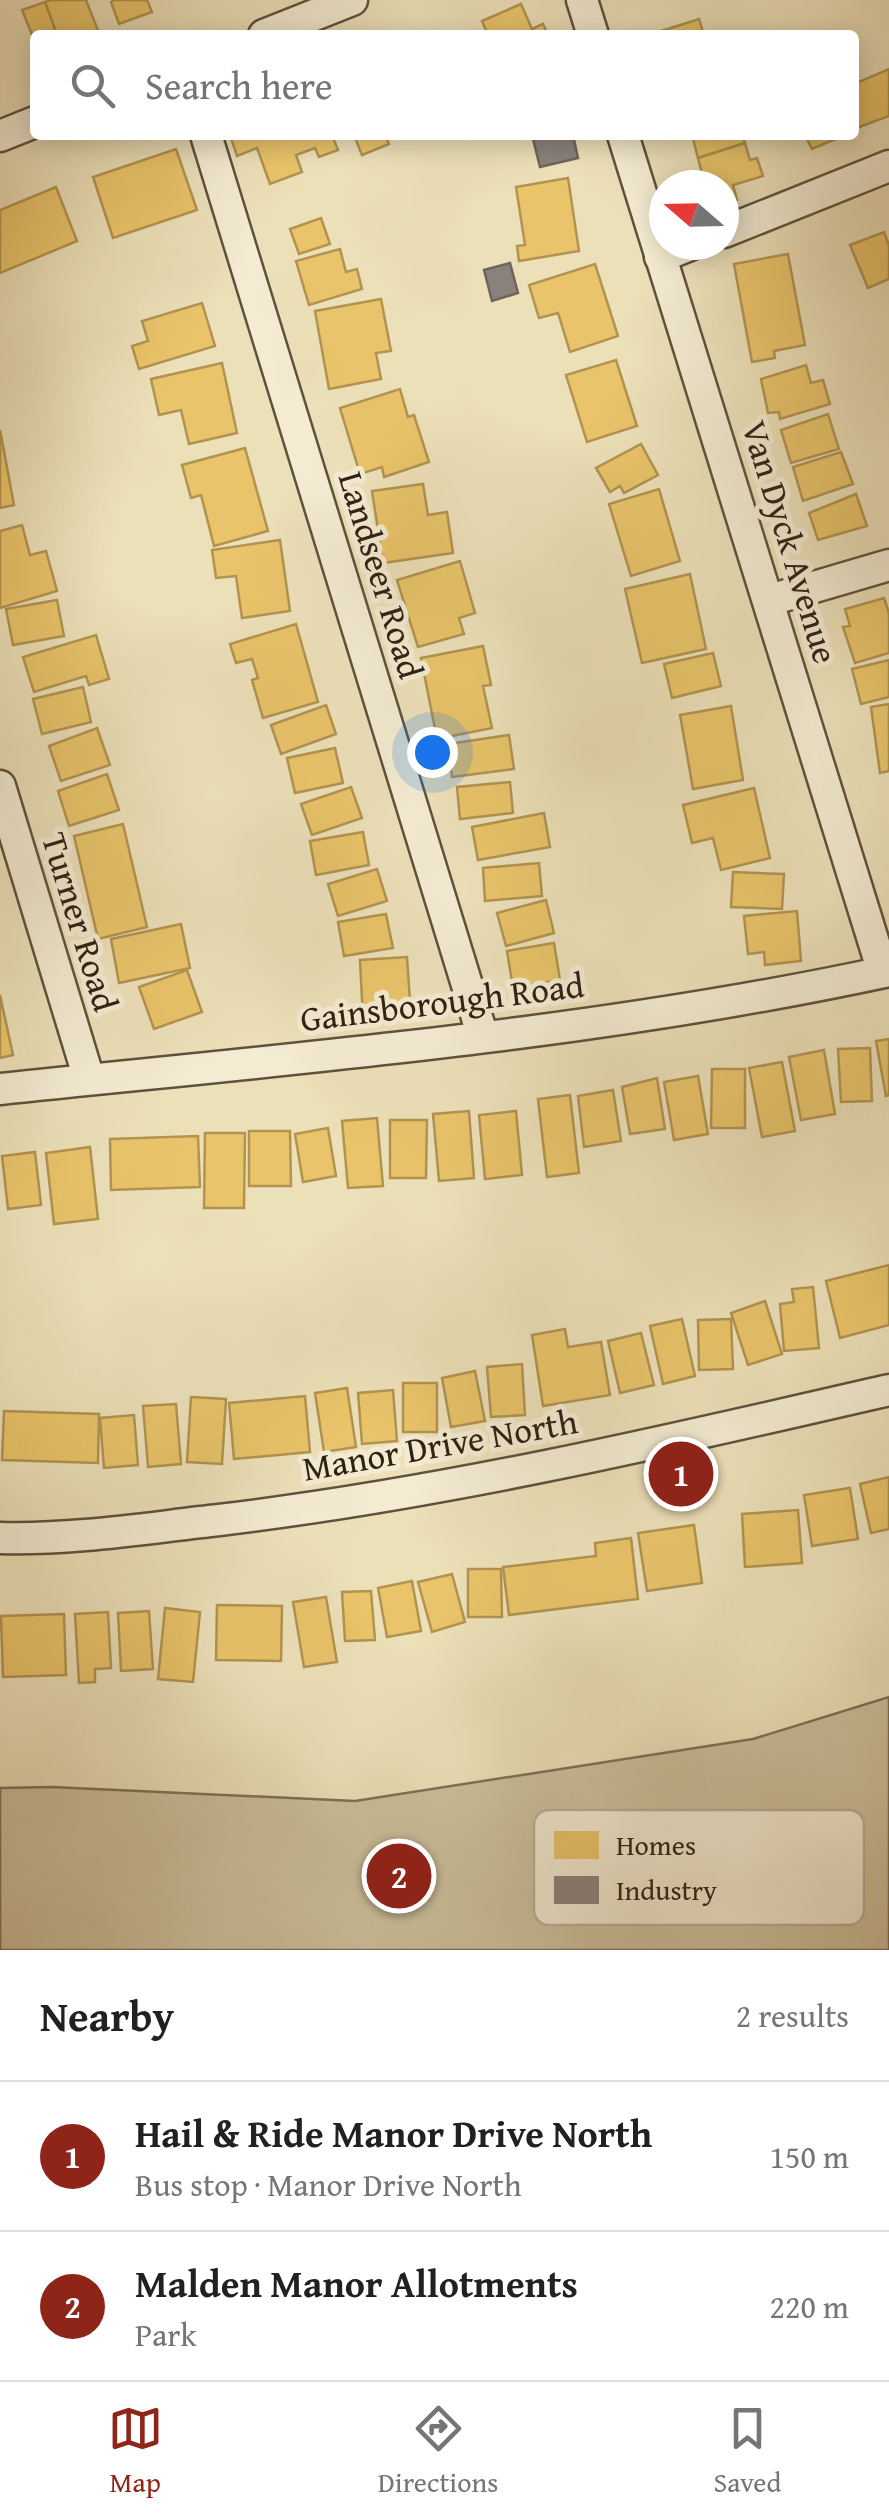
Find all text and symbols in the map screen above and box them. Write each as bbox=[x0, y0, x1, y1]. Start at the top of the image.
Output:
search box bbox=[30, 30, 859, 140]
text: Search here bbox=[145, 57, 333, 113]
icon: search bbox=[65, 58, 120, 113]
north arrow bbox=[649, 170, 739, 260]
street label: Van Dyck Avenue bbox=[729, 414, 852, 670]
street label: Landseer Road bbox=[326, 465, 437, 685]
your location bbox=[407, 727, 458, 778]
street label: Turner Road bbox=[29, 826, 132, 1018]
street label: Gainsborough Road bbox=[297, 959, 587, 1044]
street label: Manor Drive North bbox=[298, 1395, 582, 1494]
pin: 1 bbox=[648, 1436, 714, 1512]
legend bbox=[534, 1810, 864, 1925]
text: Homes bbox=[616, 1824, 696, 1865]
pin: 2 bbox=[366, 1838, 432, 1914]
text: Industry bbox=[616, 1869, 717, 1910]
text: Nearby bbox=[40, 1985, 174, 2046]
text: 2 results bbox=[736, 1992, 849, 2039]
text: Hail & Ride Manor Drive North bbox=[135, 2105, 652, 2161]
text: 1 bbox=[64, 2133, 81, 2180]
text: 150 m bbox=[770, 2133, 849, 2180]
text: Bus stop · Manor Drive North bbox=[135, 2161, 522, 2208]
text: Malden Manor Allotments bbox=[135, 2255, 578, 2311]
text: 2 bbox=[64, 2283, 81, 2330]
text: 220 m bbox=[770, 2283, 849, 2330]
text: Park bbox=[135, 2311, 197, 2358]
tab: Map bbox=[108, 2401, 163, 2502]
tab: Directions bbox=[378, 2401, 498, 2502]
tab: Saved bbox=[714, 2401, 781, 2502]

